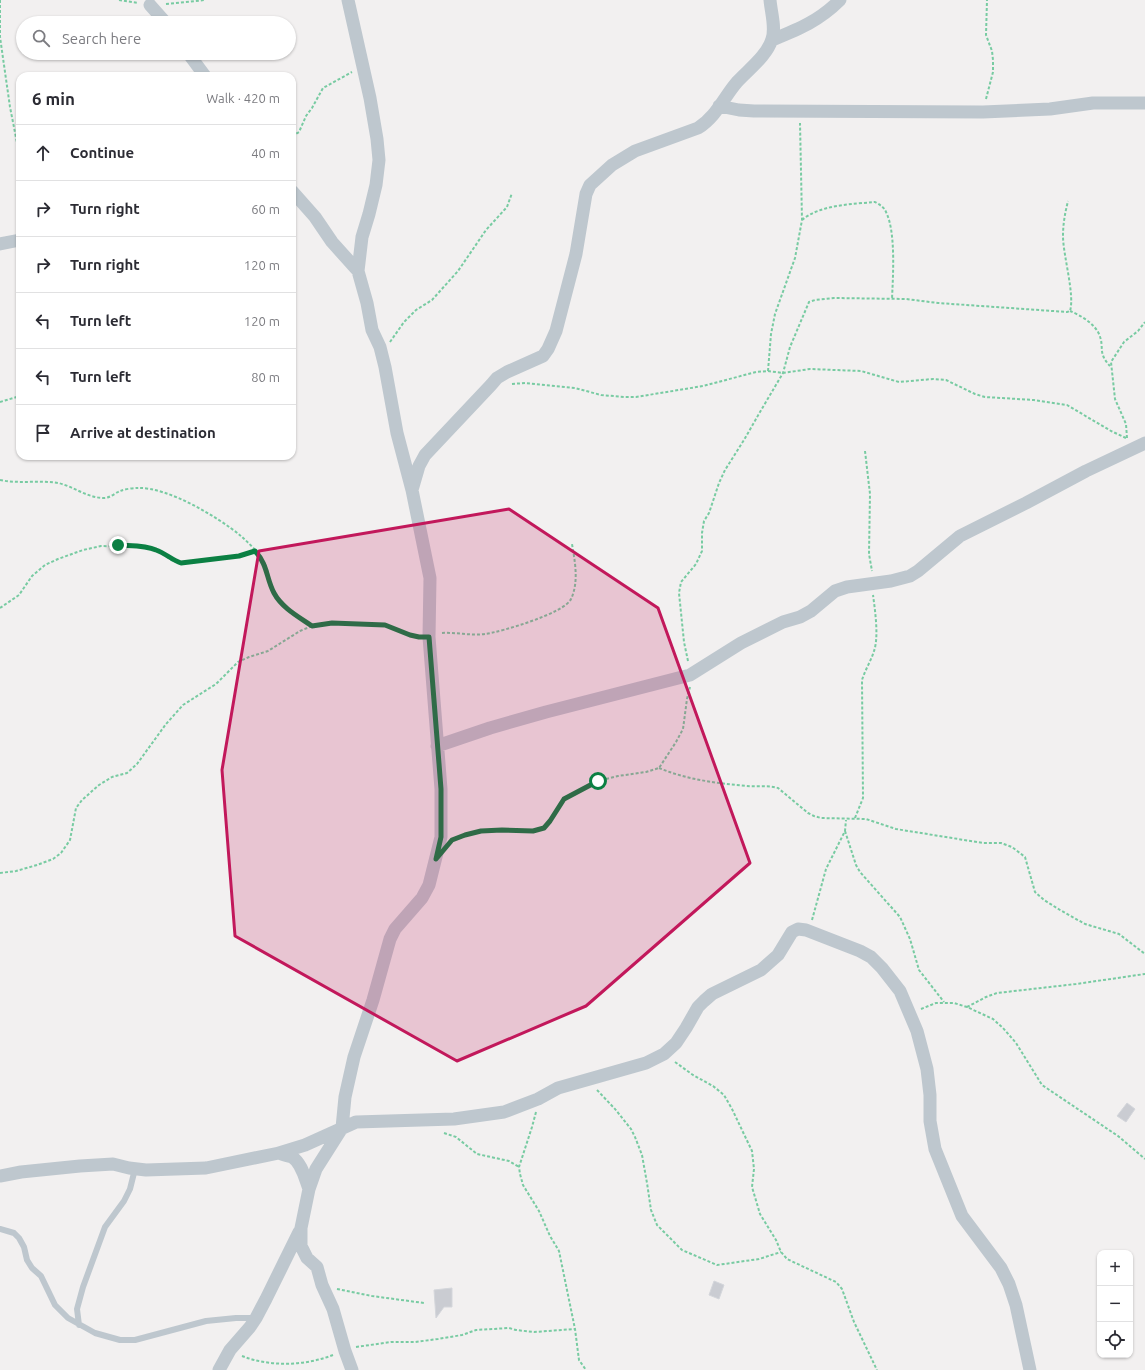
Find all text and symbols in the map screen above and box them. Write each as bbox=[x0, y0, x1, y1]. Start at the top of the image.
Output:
search box bbox=[16, 16, 296, 60]
icon: search bbox=[30, 27, 52, 49]
text: Search here bbox=[62, 30, 141, 47]
text: 6 min bbox=[32, 89, 75, 108]
text: Walk · 420 m bbox=[206, 91, 280, 105]
icon: ahead bbox=[32, 142, 54, 164]
text: Continue bbox=[70, 144, 134, 161]
text: 40 m bbox=[251, 146, 280, 160]
icon: right bbox=[32, 198, 54, 220]
text: Turn right bbox=[70, 200, 140, 217]
text: 60 m bbox=[251, 202, 280, 216]
icon: right bbox=[32, 254, 54, 276]
text: Turn right bbox=[70, 256, 140, 273]
text: 120 m bbox=[244, 258, 280, 272]
icon: left bbox=[32, 310, 54, 332]
text: Turn left bbox=[70, 312, 131, 329]
text: 120 m bbox=[244, 314, 280, 328]
icon: left bbox=[32, 366, 54, 388]
text: Turn left bbox=[70, 368, 131, 385]
text: 80 m bbox=[251, 370, 280, 384]
icon: arrive bbox=[32, 422, 54, 444]
text: Arrive at destination bbox=[70, 424, 216, 441]
route end bbox=[109, 536, 127, 554]
route start bbox=[589, 772, 607, 790]
map controls bbox=[1097, 1250, 1133, 1358]
button: + bbox=[1097, 1250, 1133, 1286]
button: − bbox=[1097, 1286, 1133, 1322]
button: locate bbox=[1097, 1322, 1133, 1358]

